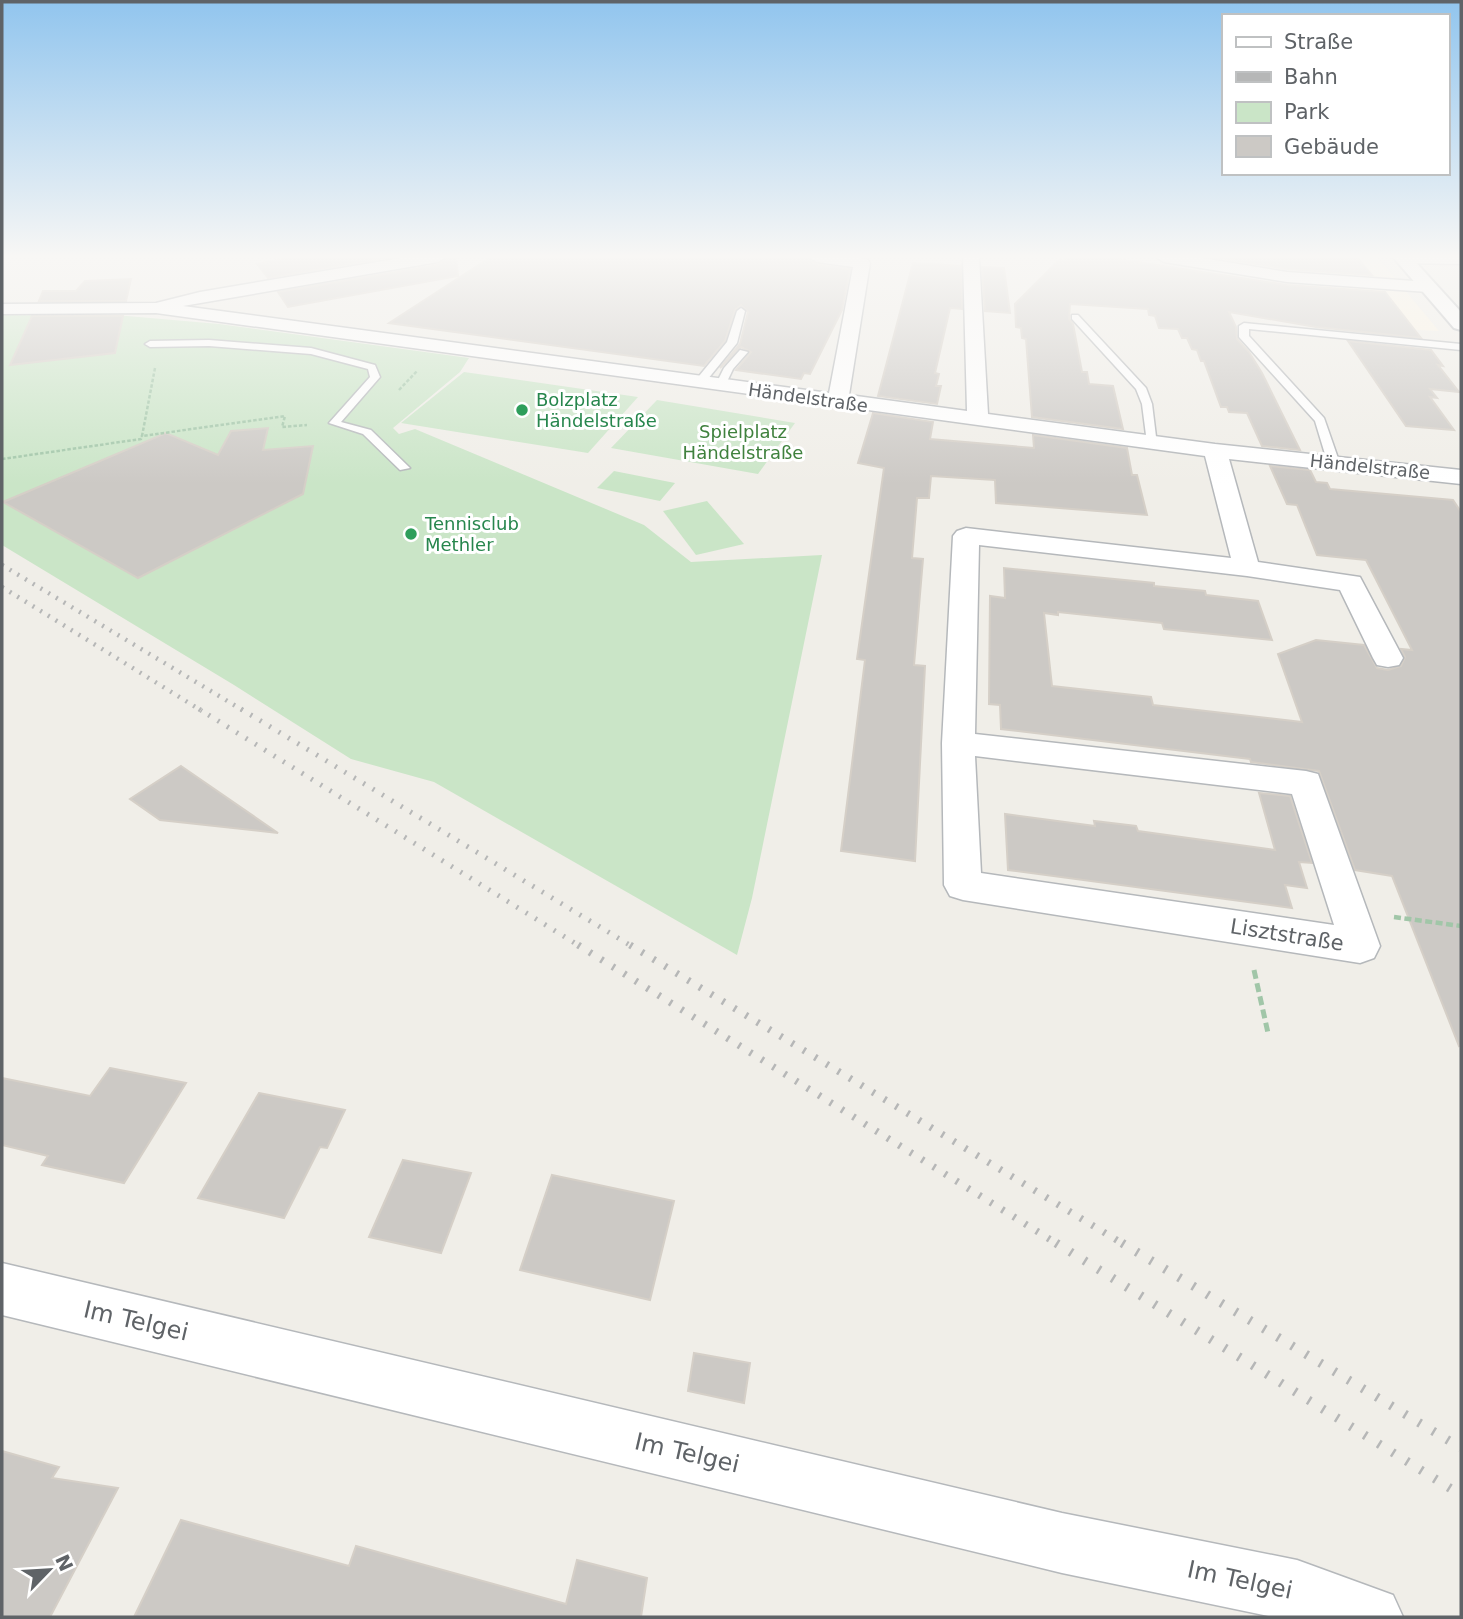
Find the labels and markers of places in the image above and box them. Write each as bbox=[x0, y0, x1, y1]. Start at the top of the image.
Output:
place label: Bolzplatz Händelstraße bbox=[536, 389, 657, 431]
marker: Bolzplatz Händelstraße bbox=[514, 402, 530, 418]
place label: Tennisclub Methler bbox=[424, 513, 519, 555]
marker: Tennisclub Methler bbox=[403, 526, 419, 542]

